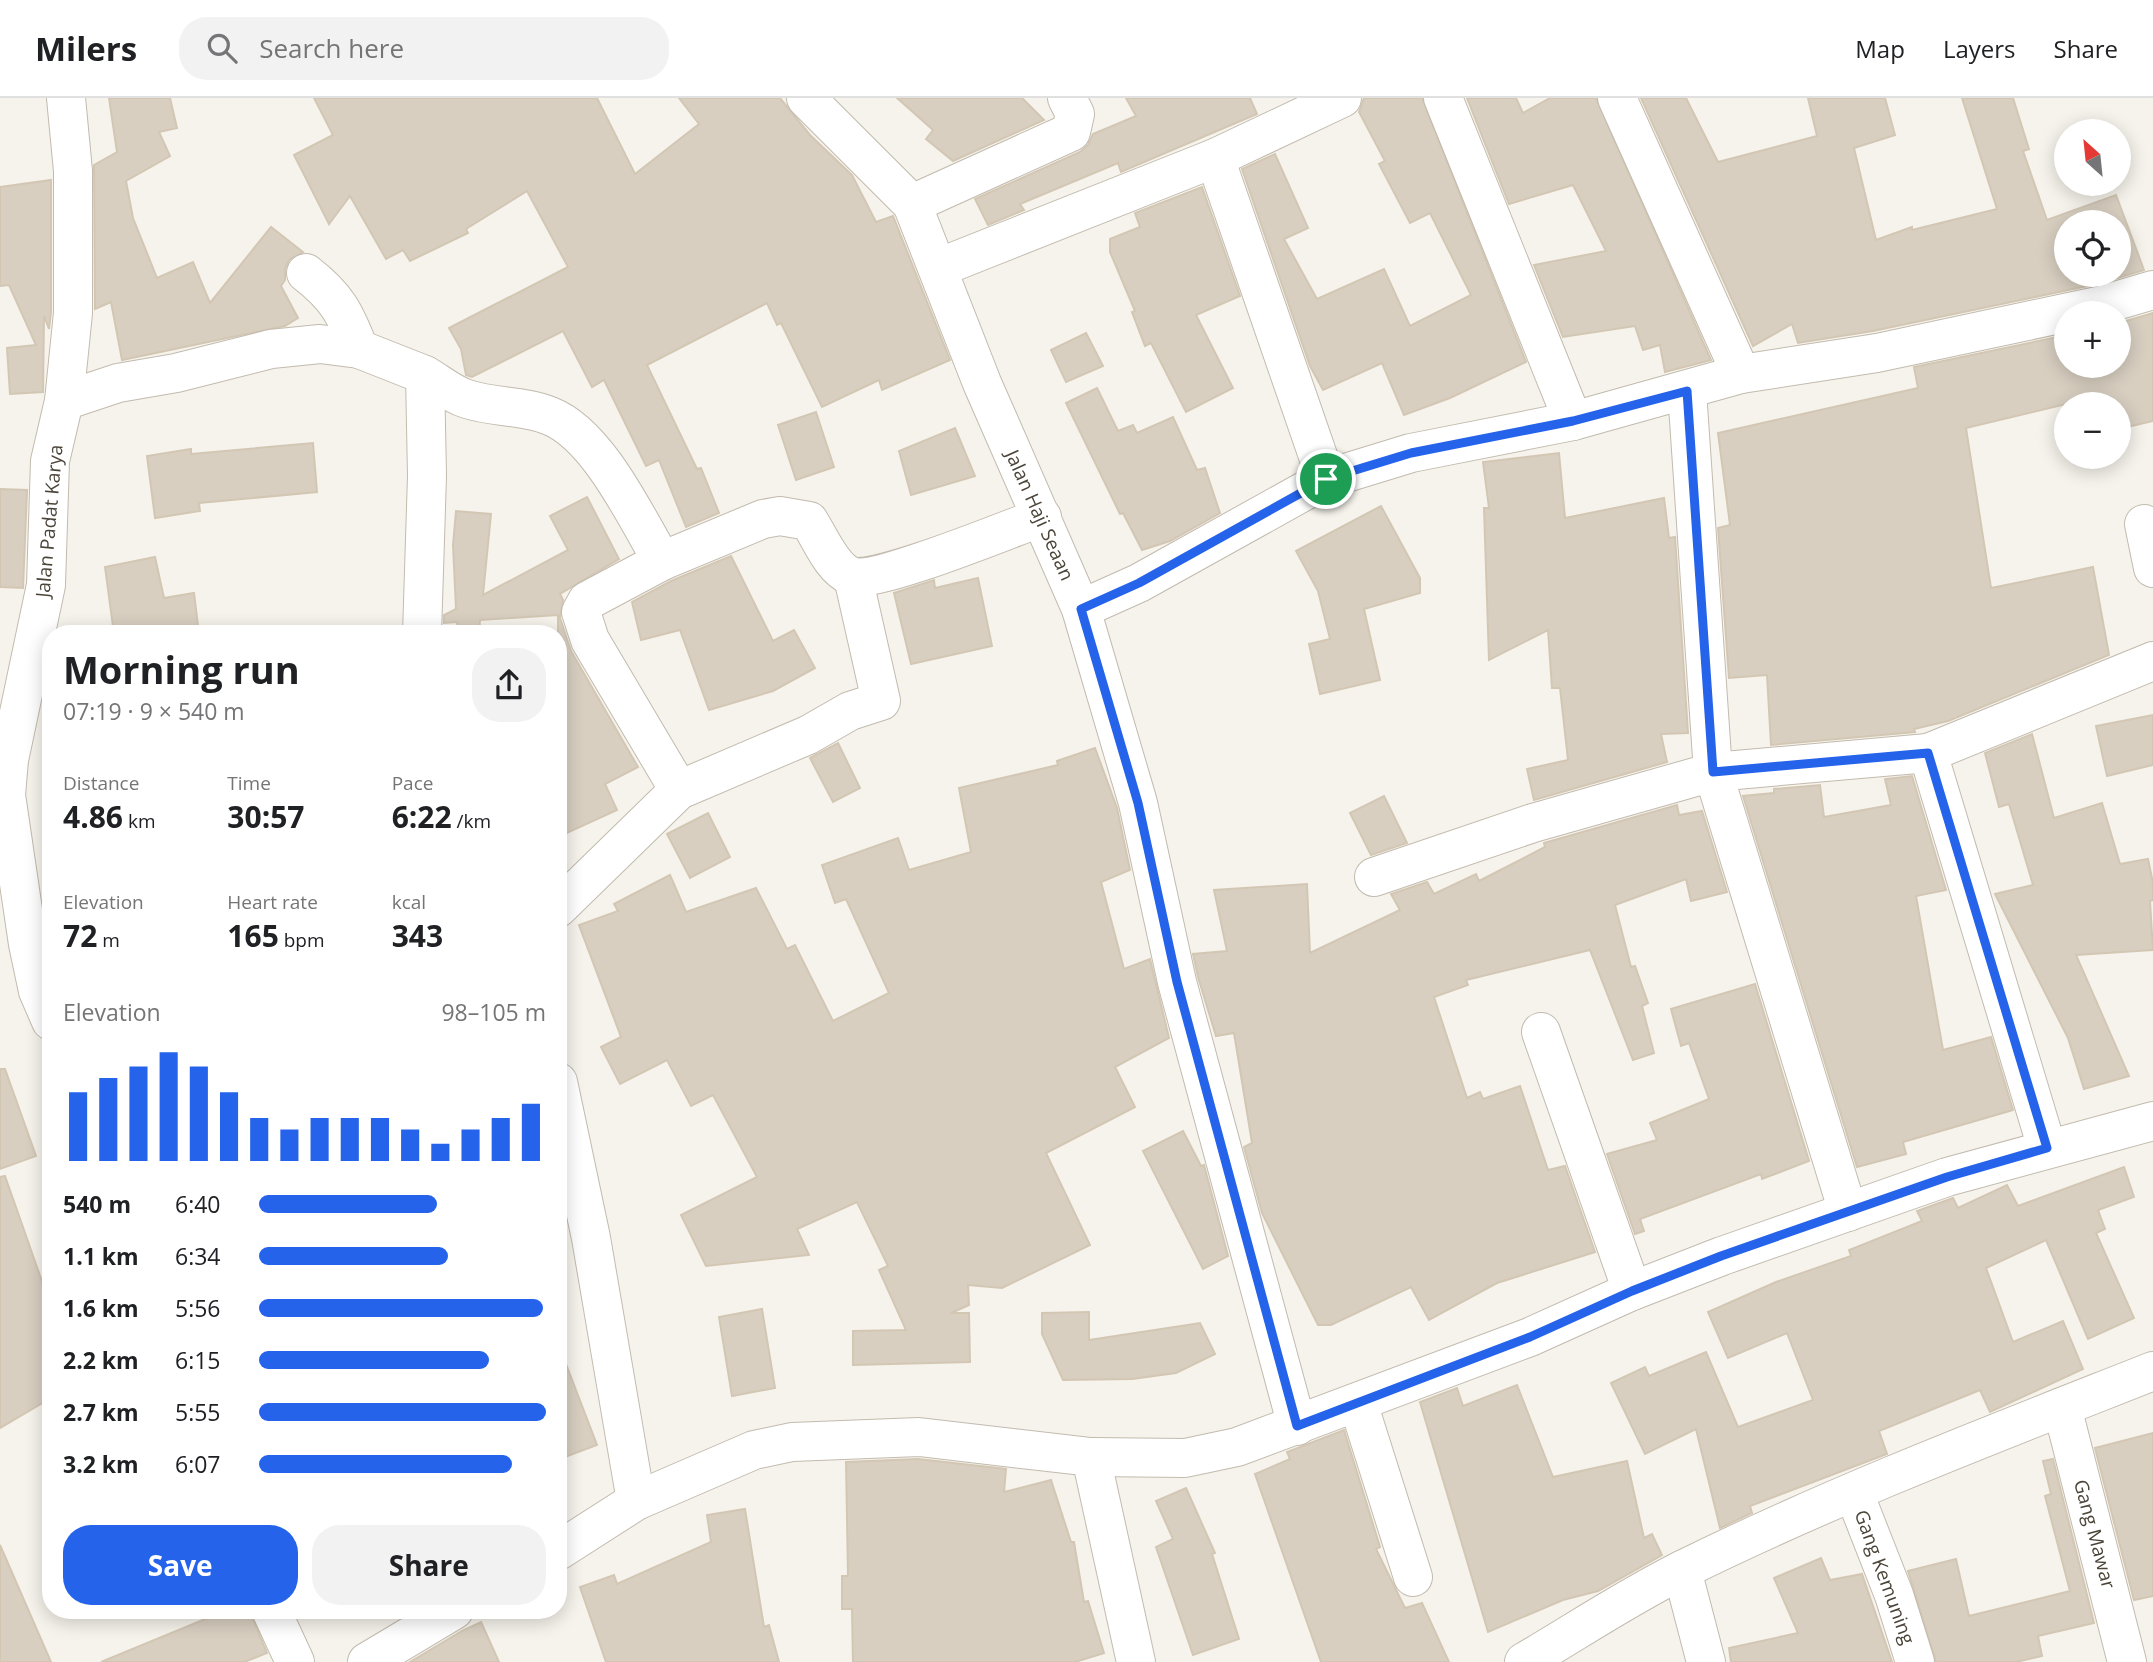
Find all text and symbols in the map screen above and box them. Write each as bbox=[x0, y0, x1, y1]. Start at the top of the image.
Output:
search box bbox=[179, 17, 669, 80]
text: Milers bbox=[35, 26, 137, 71]
icon: search bbox=[203, 29, 241, 67]
text: Search here bbox=[259, 30, 404, 66]
text: Map bbox=[1855, 32, 1905, 65]
text: Layers bbox=[1943, 32, 2016, 65]
text: Share bbox=[2054, 32, 2118, 65]
north arrow bbox=[2054, 119, 2132, 196]
map controls bbox=[2054, 119, 2131, 469]
button: locate bbox=[2054, 210, 2131, 287]
button: + bbox=[2054, 301, 2131, 378]
button: − bbox=[2054, 392, 2131, 469]
street label: Jalan Padat Karya bbox=[29, 443, 69, 601]
street label: Jalan Haji Seaan bbox=[999, 444, 1080, 584]
pin bbox=[1296, 449, 1356, 509]
icon: arrive bbox=[1307, 460, 1345, 498]
text: Morning run bbox=[63, 643, 300, 695]
button: share bbox=[472, 648, 546, 722]
text: 07:19 · 9 × 540 m bbox=[63, 695, 245, 727]
text: Distance bbox=[63, 770, 139, 796]
text: Time bbox=[227, 770, 271, 796]
text: Pace bbox=[392, 770, 433, 796]
text: 4.86 bbox=[63, 796, 123, 837]
text: 30:57 bbox=[227, 796, 305, 837]
text: 6:22 bbox=[392, 796, 452, 837]
text: km bbox=[123, 808, 156, 834]
text: /km bbox=[452, 808, 491, 834]
text: Elevation bbox=[63, 889, 144, 915]
text: Heart rate bbox=[227, 889, 318, 915]
text: kcal bbox=[392, 889, 426, 915]
text: 72 bbox=[63, 915, 97, 956]
text: 165 bbox=[227, 915, 279, 956]
text: 343 bbox=[392, 915, 443, 956]
text: m bbox=[97, 927, 120, 953]
text: bpm bbox=[279, 927, 325, 953]
text: Elevation bbox=[63, 996, 161, 1028]
text: 98–105 m bbox=[441, 996, 546, 1028]
text: 540 m bbox=[63, 1188, 131, 1220]
text: 6:40 bbox=[175, 1188, 221, 1220]
text: 1.1 km bbox=[63, 1240, 139, 1272]
text: 6:34 bbox=[175, 1240, 221, 1272]
text: 1.6 km bbox=[63, 1292, 139, 1324]
text: 5:56 bbox=[175, 1292, 221, 1324]
text: 2.2 km bbox=[63, 1344, 139, 1376]
text: 6:15 bbox=[175, 1344, 221, 1376]
text: 2.7 km bbox=[63, 1396, 139, 1428]
text: 5:55 bbox=[175, 1396, 221, 1428]
text: 3.2 km bbox=[63, 1448, 139, 1480]
text: 6:07 bbox=[175, 1448, 221, 1480]
street label: Gang Mawar bbox=[2068, 1477, 2122, 1592]
street label: Gang Kemuning bbox=[1849, 1506, 1921, 1648]
button: Save bbox=[63, 1525, 298, 1605]
button: Share bbox=[312, 1525, 546, 1605]

